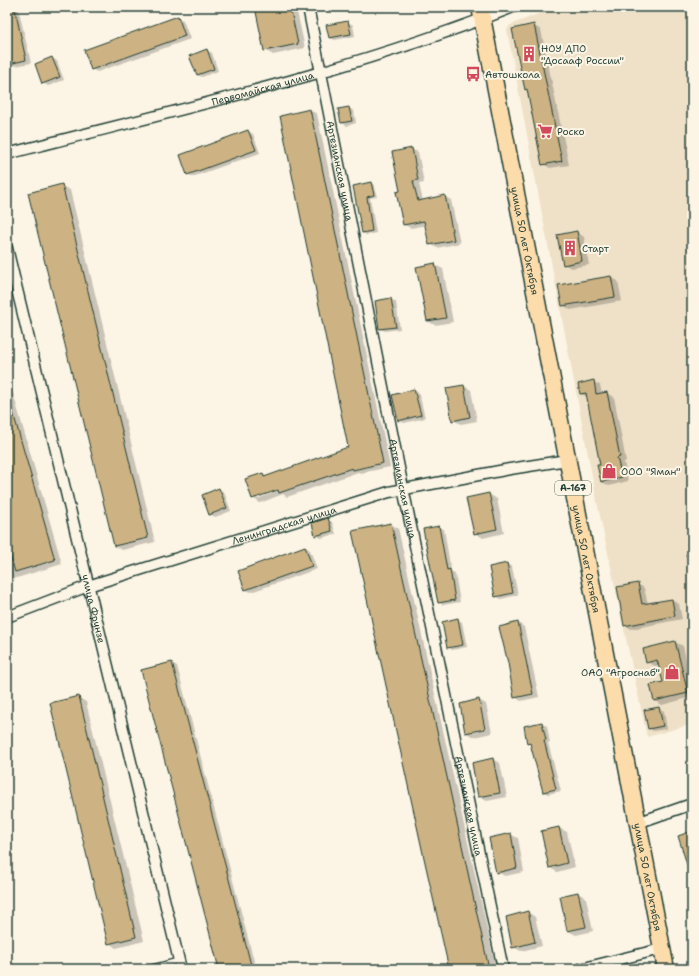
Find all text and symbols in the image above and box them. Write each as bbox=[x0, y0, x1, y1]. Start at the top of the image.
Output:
place label: НОУ ДПО "Досааф России" bbox=[541, 42, 624, 67]
building icon: НОУ ДПО "Досааф России" bbox=[520, 45, 538, 63]
bus stop icon: Автошкола bbox=[464, 65, 482, 83]
street label: Первомайская улица bbox=[210, 68, 316, 108]
place label: Автошкола bbox=[485, 68, 541, 81]
street label: Артезианская улица bbox=[324, 120, 357, 223]
supermarket icon: Роско bbox=[536, 122, 554, 140]
place label: Роско bbox=[557, 125, 585, 138]
street label: улица 50 лет Октября bbox=[508, 186, 542, 296]
building icon: Старт bbox=[561, 239, 579, 257]
place label: Старт bbox=[582, 242, 610, 255]
street label: Артезианская улица bbox=[387, 437, 420, 541]
shop icon: ООО "Яман" bbox=[600, 462, 618, 480]
place label: ООО "Яман" bbox=[621, 465, 681, 478]
road number: А-167 bbox=[555, 481, 591, 495]
street label: Ленинградская улица bbox=[230, 502, 338, 547]
street label: улица 50 лет Октября bbox=[570, 504, 603, 614]
street label: улица Фрунзе bbox=[79, 573, 109, 645]
shop icon: ОАО "Агроснаб" bbox=[663, 663, 681, 681]
place label: ОАО "Агроснаб" bbox=[581, 666, 660, 679]
street label: Артезианская улица bbox=[452, 755, 486, 858]
street label: улица 50 лет Октября bbox=[631, 822, 665, 932]

